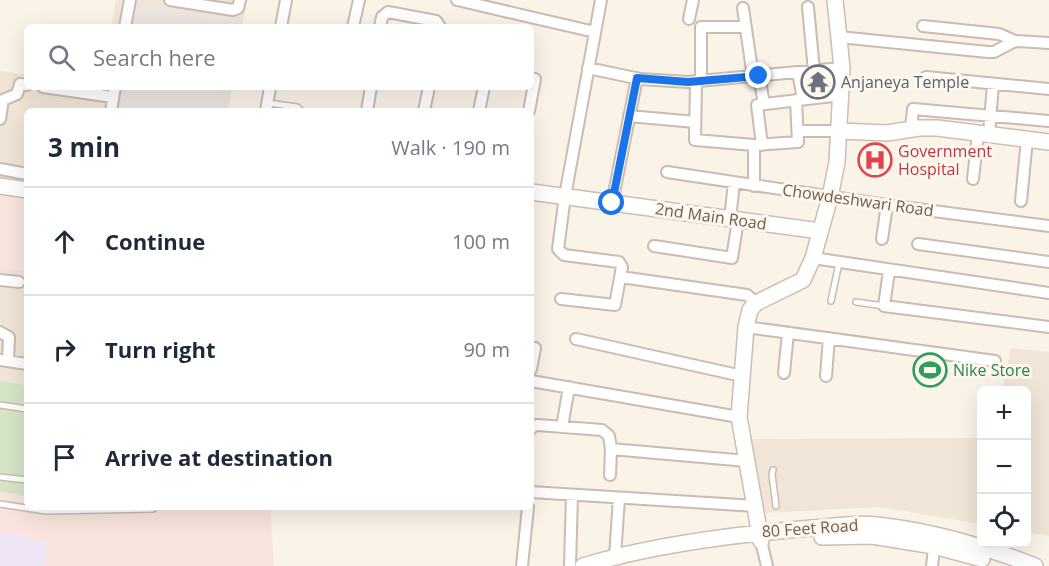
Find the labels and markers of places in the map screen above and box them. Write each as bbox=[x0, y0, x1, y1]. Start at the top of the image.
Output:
temple icon: Anjaneya Temple bbox=[800, 64, 836, 100]
place label: Anjaneya Temple bbox=[841, 71, 969, 93]
place label: Government Hospital bbox=[898, 140, 992, 180]
hospital icon: Government Hospital bbox=[857, 142, 893, 178]
sports icon: Nike Store bbox=[912, 352, 948, 388]
place label: Nike Store bbox=[953, 359, 1030, 381]

